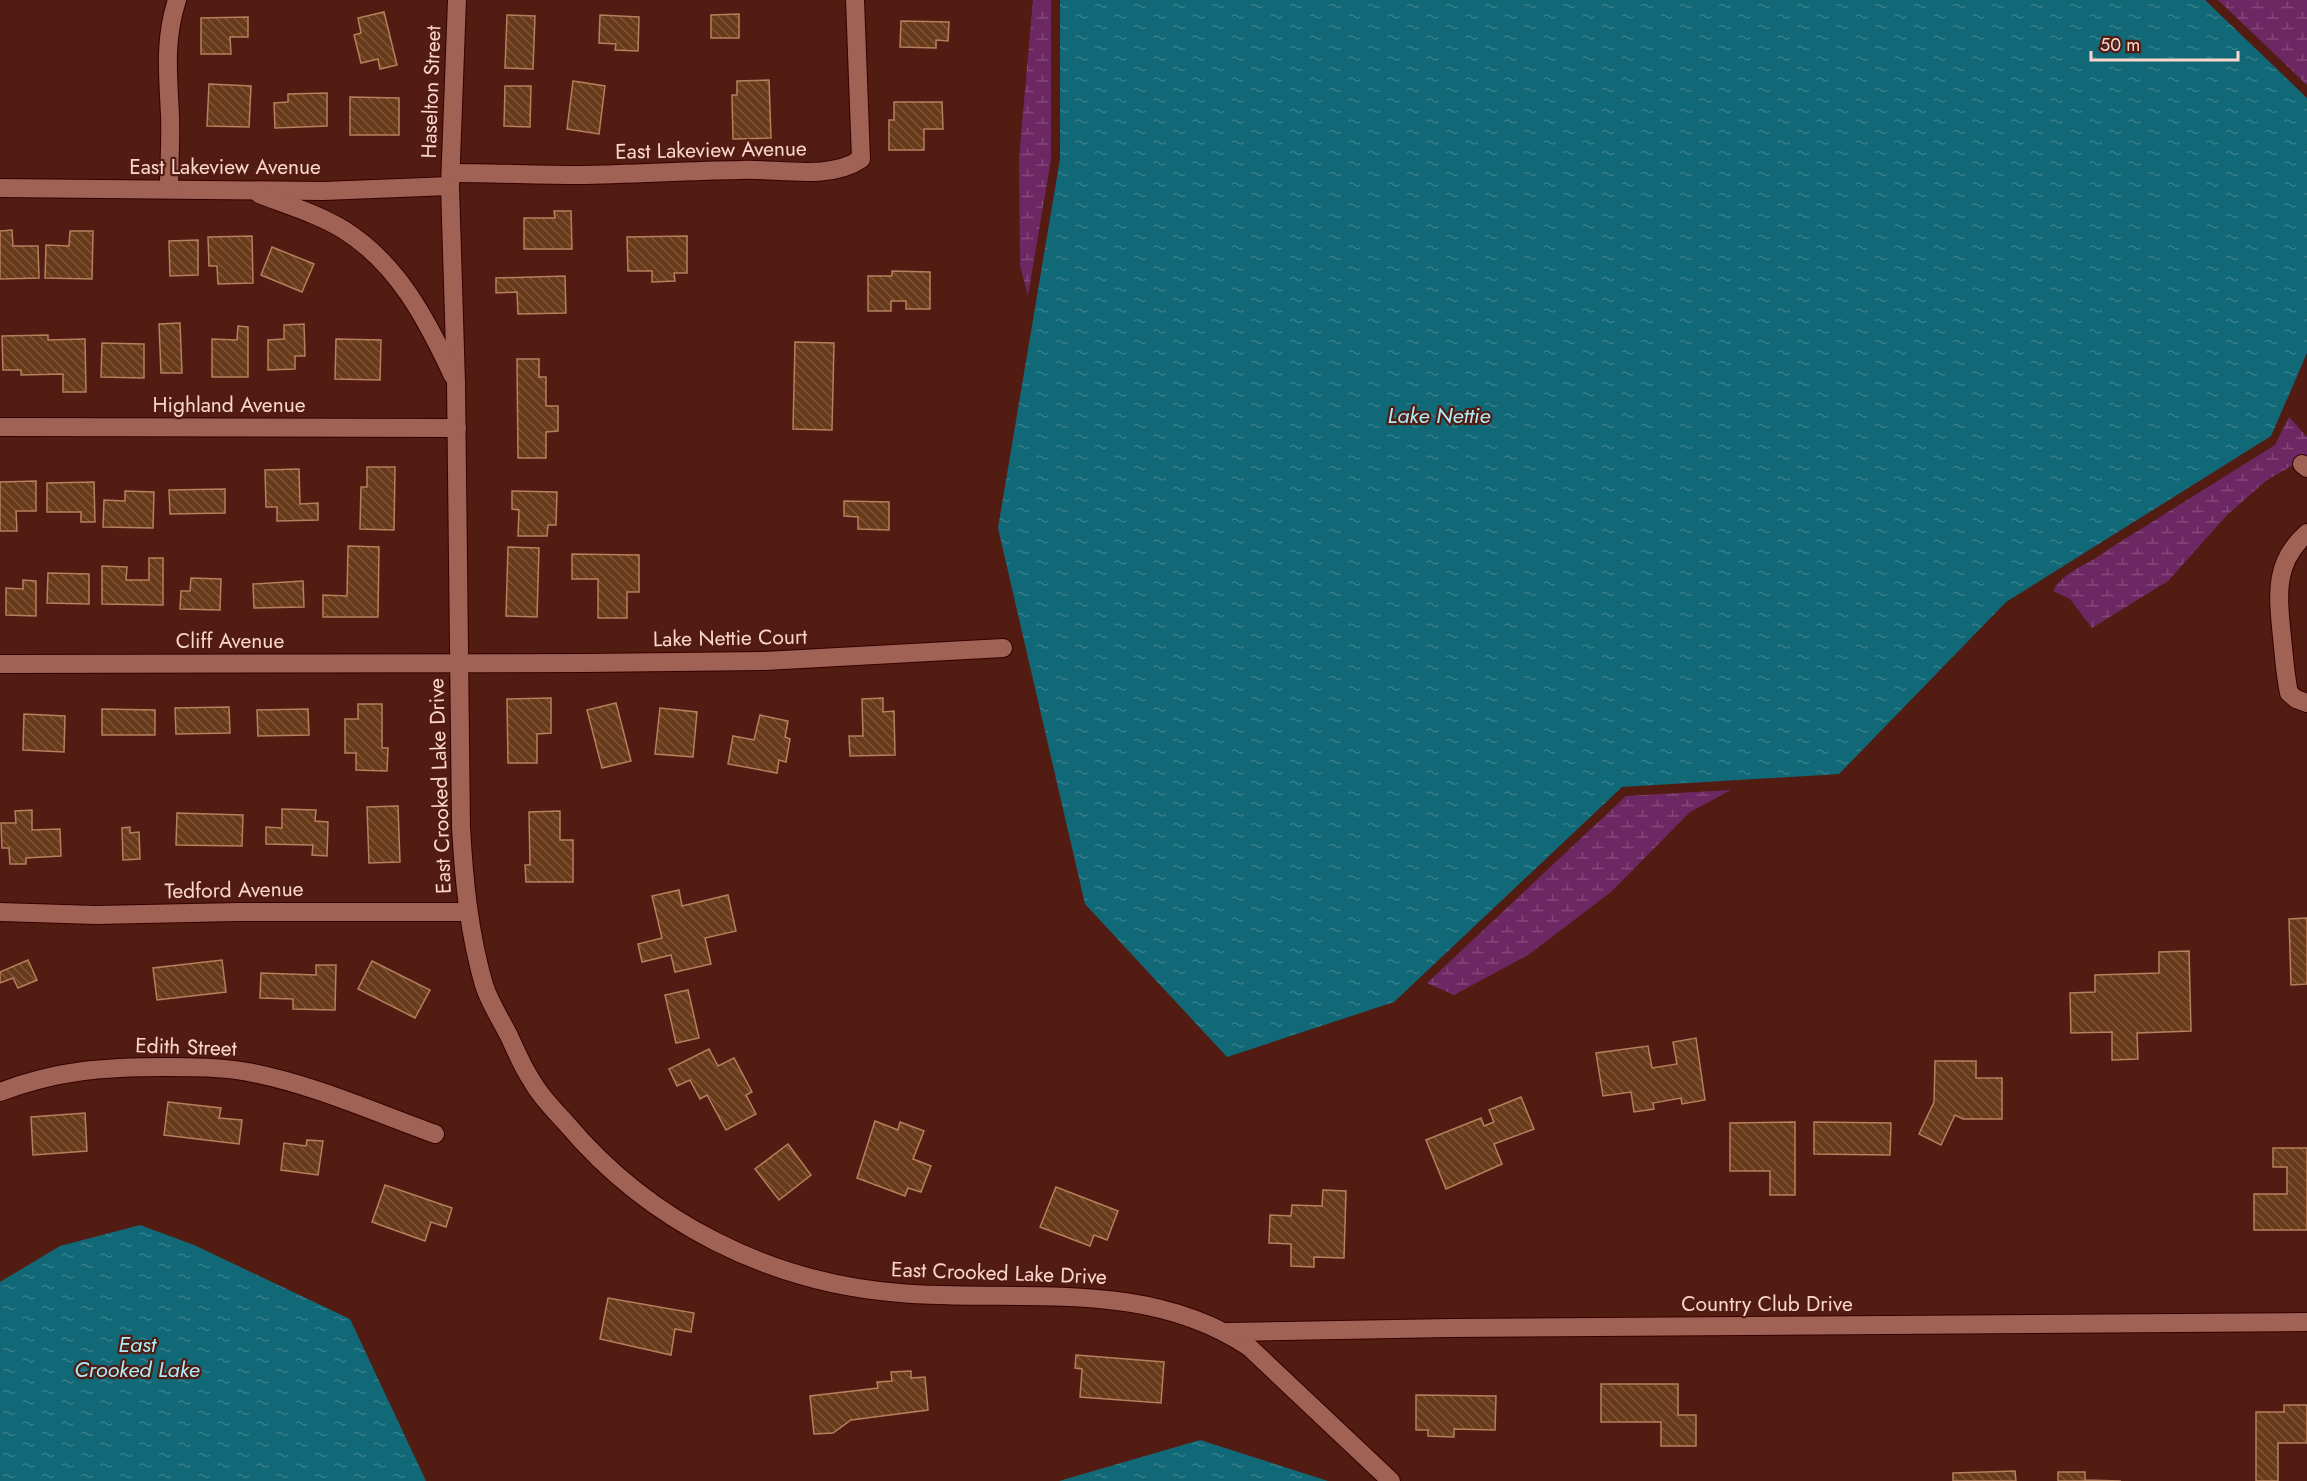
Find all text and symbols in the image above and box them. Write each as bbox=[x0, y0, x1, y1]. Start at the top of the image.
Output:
scale bar bbox=[2091, 24, 2238, 62]
street label: Haselton Street bbox=[414, 25, 448, 159]
text: 50 m bbox=[2100, 32, 2140, 58]
street label: East Lakeview Avenue bbox=[615, 133, 807, 167]
street label: East Lakeview Avenue bbox=[129, 152, 321, 182]
street label: Highland Avenue bbox=[152, 390, 306, 420]
water label: Lake Nettie bbox=[1388, 399, 1490, 431]
street label: Lake Nettie Court bbox=[653, 622, 807, 654]
street label: Cliff Avenue bbox=[176, 626, 284, 656]
street label: East Crooked Lake Drive bbox=[421, 677, 459, 894]
street label: Tedford Avenue bbox=[164, 874, 304, 906]
street label: Edith Street bbox=[135, 1030, 237, 1064]
street label: East Crooked Lake Drive bbox=[891, 1254, 1108, 1292]
street label: Country Club Drive bbox=[1681, 1289, 1853, 1319]
water label: East Crooked Lake bbox=[74, 1328, 200, 1385]

